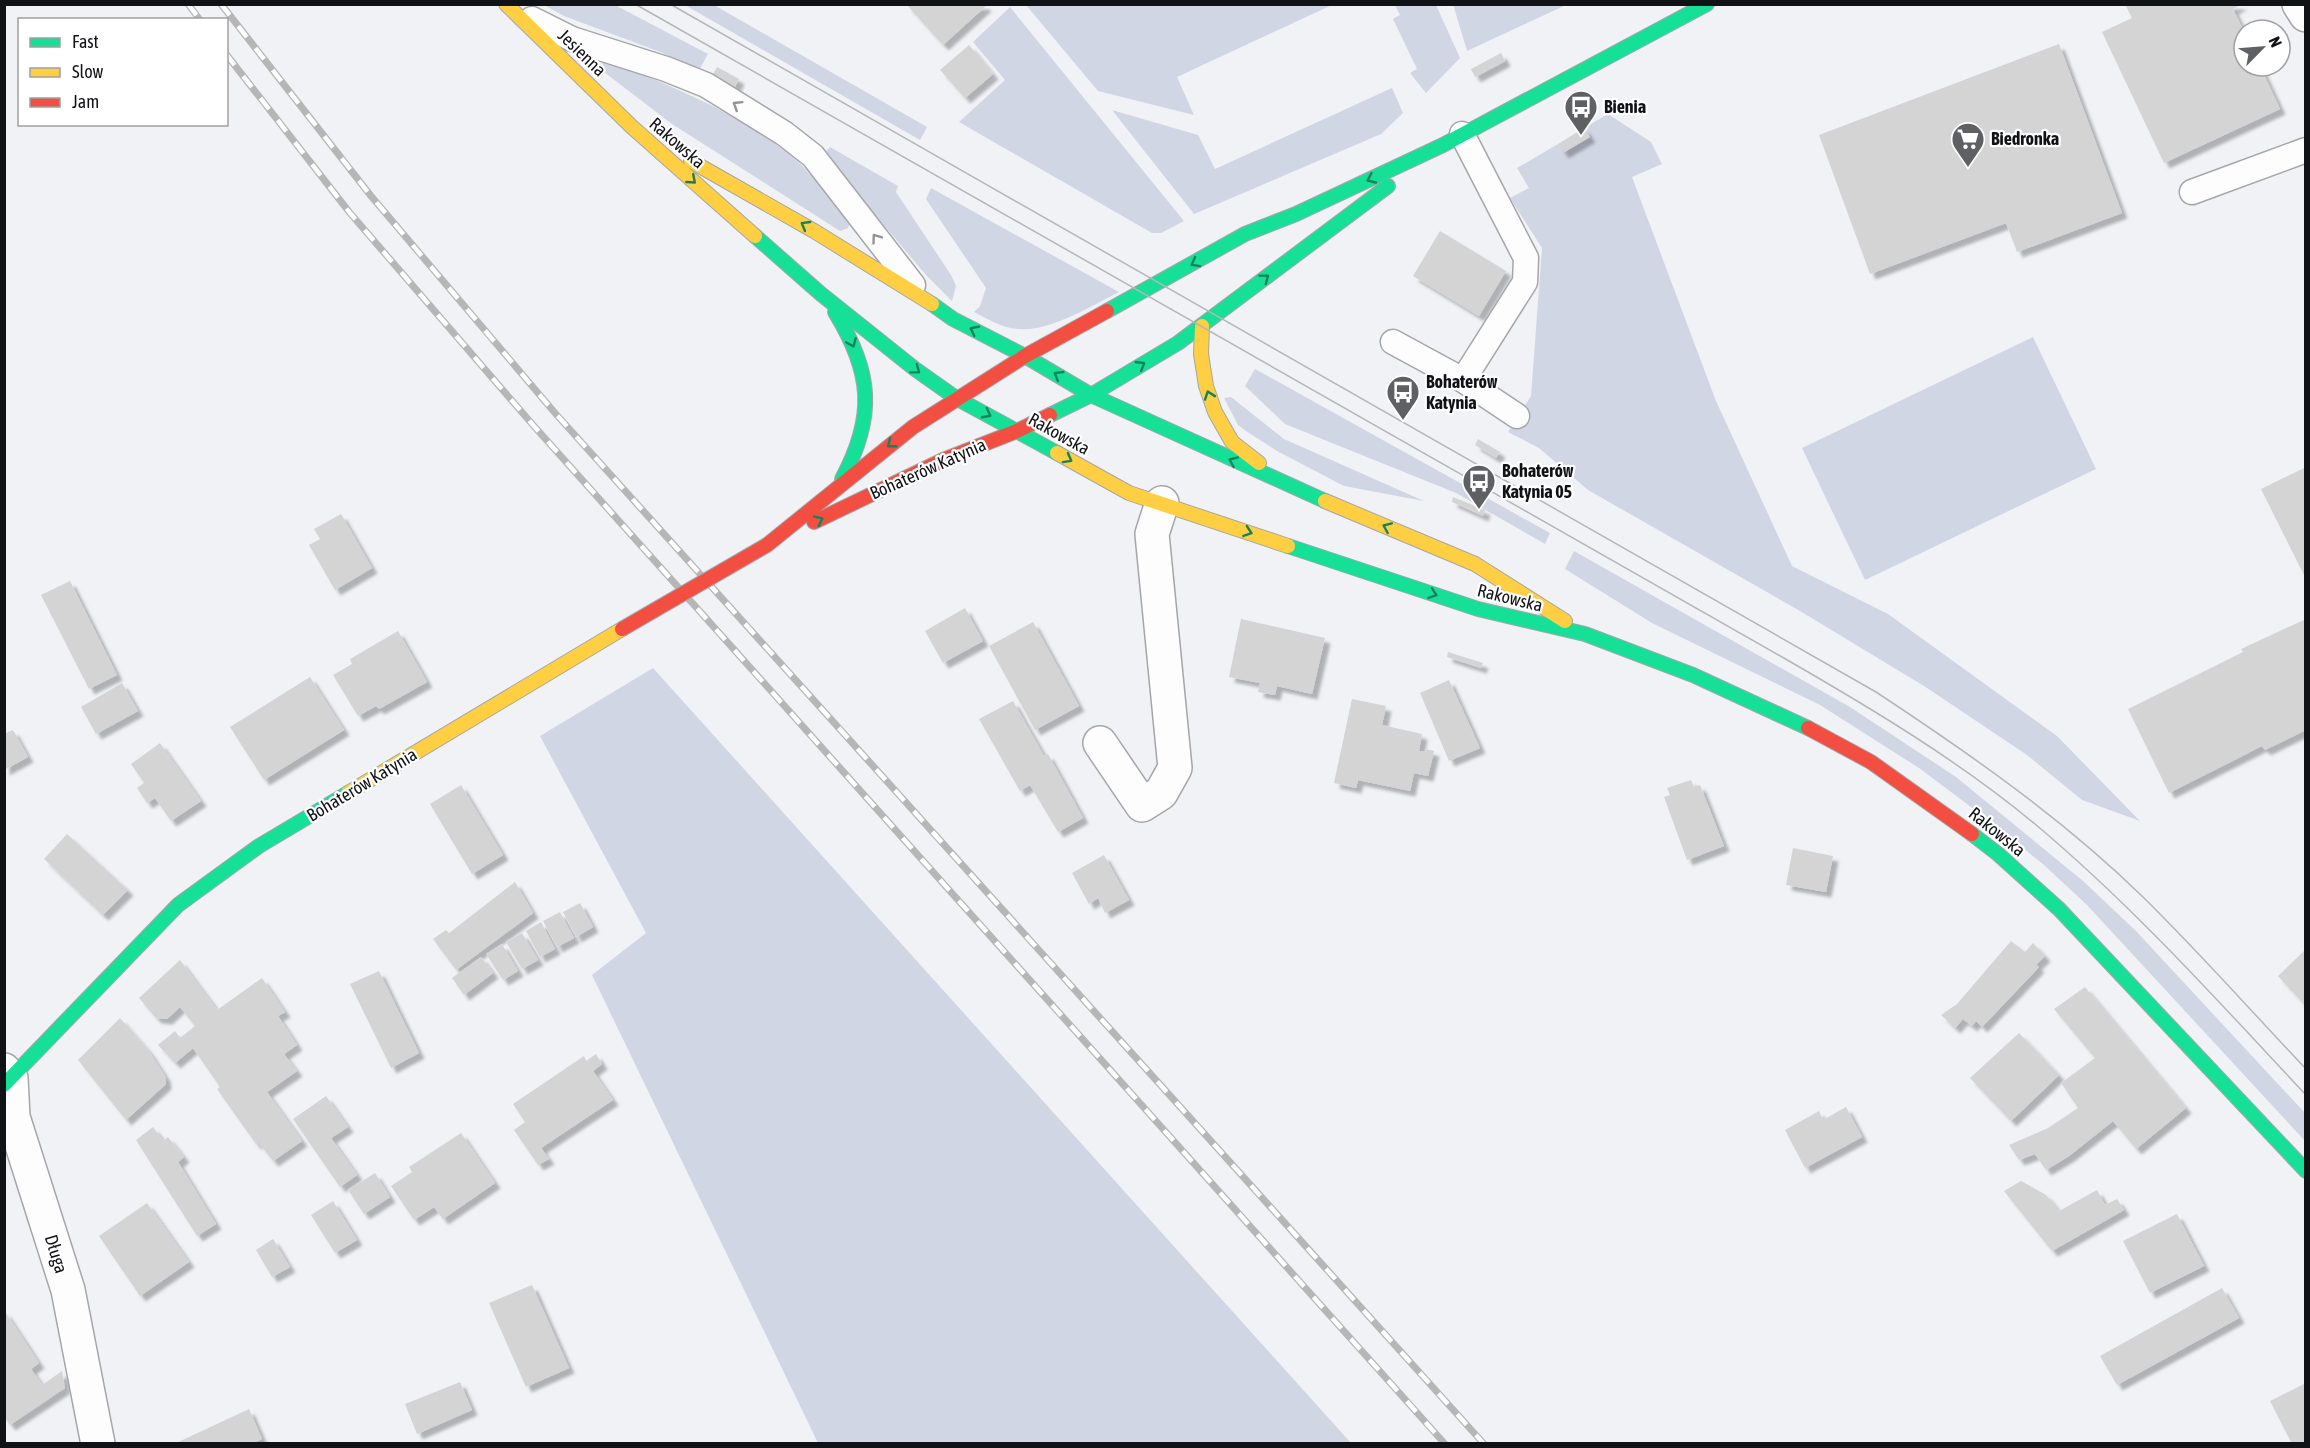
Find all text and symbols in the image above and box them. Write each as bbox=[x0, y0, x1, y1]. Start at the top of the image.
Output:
legend bbox=[18, 18, 228, 126]
north arrow bbox=[2232, 18, 2292, 78]
street label: Jesienna bbox=[554, 25, 611, 80]
text: Fast bbox=[72, 31, 99, 52]
text: N bbox=[2265, 34, 2286, 50]
text: Slow bbox=[72, 61, 103, 82]
bus stop icon: Bienia bbox=[1563, 89, 1599, 136]
text: Jam bbox=[72, 91, 99, 112]
place label: Bienia bbox=[1604, 96, 1646, 117]
one-way arrow bbox=[733, 101, 744, 112]
street label: Rakowska bbox=[645, 113, 709, 172]
supermarket icon: Biedronka bbox=[1950, 121, 1986, 168]
place label: Biedronka bbox=[1991, 128, 2059, 149]
one-way arrow bbox=[1366, 171, 1377, 183]
one-way arrow bbox=[685, 173, 696, 184]
one-way arrow bbox=[801, 221, 811, 233]
one-way arrow bbox=[872, 234, 883, 245]
one-way arrow bbox=[1191, 256, 1201, 267]
one-way arrow bbox=[1258, 274, 1269, 285]
one-way arrow bbox=[970, 326, 981, 337]
one-way arrow bbox=[845, 336, 857, 347]
one-way arrow bbox=[1135, 361, 1145, 372]
one-way arrow bbox=[909, 362, 920, 373]
one-way arrow bbox=[1054, 371, 1064, 383]
place label: Bohaterów Katynia bbox=[1426, 371, 1498, 413]
bus stop icon: Bohaterów Katynia bbox=[1385, 374, 1421, 421]
one-way arrow bbox=[1204, 390, 1216, 401]
one-way arrow bbox=[980, 407, 991, 418]
street label: Rakowska bbox=[1025, 408, 1093, 459]
street label: Bohaterów Katynia bbox=[867, 434, 989, 504]
one-way arrow bbox=[887, 437, 898, 448]
one-way arrow bbox=[1062, 452, 1072, 463]
one-way arrow bbox=[1228, 456, 1239, 468]
place label: Bohaterów Katynia 05 bbox=[1502, 460, 1574, 502]
bus stop icon: Bohaterów Katynia 05 bbox=[1461, 463, 1497, 510]
one-way arrow bbox=[813, 515, 824, 527]
one-way arrow bbox=[1382, 522, 1393, 534]
one-way arrow bbox=[1242, 525, 1253, 538]
street label: Rakowska bbox=[1475, 579, 1545, 616]
one-way arrow bbox=[1427, 587, 1438, 599]
street label: Bohaterów Katynia bbox=[303, 743, 421, 826]
street label: Rakowska bbox=[1965, 802, 2030, 861]
street label: Długa bbox=[41, 1232, 72, 1276]

